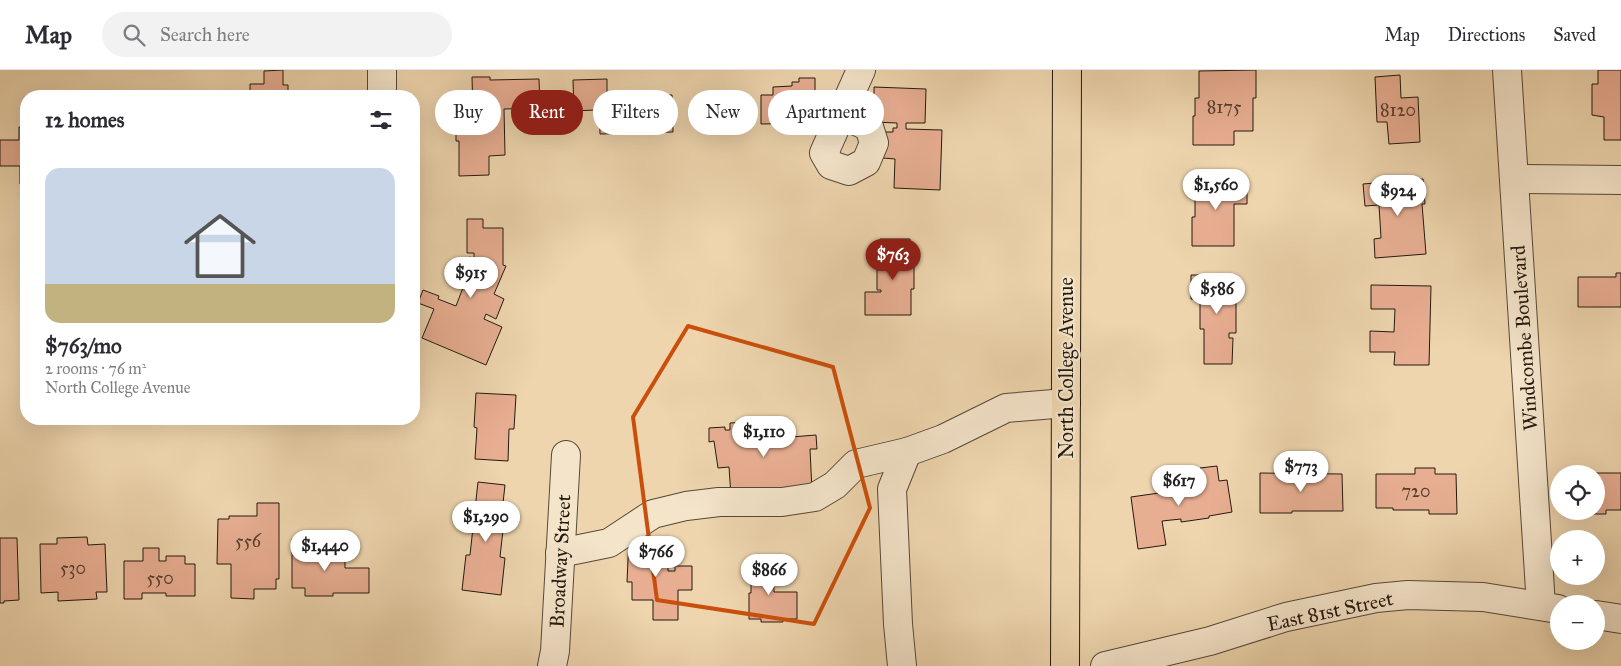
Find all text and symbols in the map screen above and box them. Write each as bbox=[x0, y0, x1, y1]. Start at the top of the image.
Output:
search box bbox=[102, 12, 452, 57]
text: Map bbox=[25, 20, 72, 50]
icon: search bbox=[120, 21, 148, 49]
text: Search here bbox=[160, 23, 250, 46]
text: Map bbox=[1384, 24, 1420, 46]
text: Directions bbox=[1448, 24, 1525, 46]
text: Saved bbox=[1553, 24, 1596, 46]
chip: Buy bbox=[435, 90, 501, 135]
chip: Rent bbox=[511, 90, 583, 135]
chip: Filters bbox=[593, 90, 678, 135]
chip: New bbox=[688, 90, 758, 135]
chip: Apartment bbox=[768, 90, 884, 135]
house number: 8175 bbox=[1207, 96, 1242, 118]
house number: 8120 bbox=[1380, 99, 1416, 121]
icon: filters bbox=[367, 106, 395, 134]
text: 12 homes bbox=[45, 107, 124, 133]
pin: $1,560 bbox=[1175, 168, 1257, 211]
pin: $924 bbox=[1368, 174, 1428, 217]
text: $1,560 bbox=[1194, 175, 1238, 194]
text: $924 bbox=[1381, 181, 1416, 200]
icon: home bbox=[175, 201, 265, 291]
pin: $763 bbox=[863, 238, 923, 281]
street label: Windcombe Boulevard bbox=[1506, 244, 1542, 432]
text: $763 bbox=[877, 245, 909, 264]
pin: $915 bbox=[441, 256, 501, 299]
text: $915 bbox=[455, 263, 487, 282]
pin: $586 bbox=[1187, 272, 1247, 315]
street label: North College Avenue bbox=[1054, 277, 1079, 459]
text: $586 bbox=[1200, 279, 1234, 298]
text: $763/mo bbox=[45, 333, 122, 359]
text: 2 rooms · 76 m² bbox=[45, 359, 146, 378]
text: North College Avenue bbox=[45, 378, 190, 397]
pin: $1,110 bbox=[723, 416, 805, 458]
text: $1,110 bbox=[743, 422, 785, 441]
pin: $773 bbox=[1271, 450, 1331, 493]
text: $773 bbox=[1284, 457, 1318, 476]
pin: $617 bbox=[1149, 464, 1209, 507]
map controls bbox=[1550, 465, 1605, 650]
button: locate bbox=[1550, 465, 1605, 520]
text: $617 bbox=[1163, 471, 1195, 490]
house number: 720 bbox=[1402, 480, 1430, 502]
street label: Broadway Street bbox=[545, 494, 575, 628]
pin: $1,290 bbox=[445, 500, 527, 543]
text: $1,290 bbox=[463, 507, 509, 526]
house number: 556 bbox=[235, 530, 262, 552]
pin: $1,440 bbox=[284, 530, 366, 572]
button: + bbox=[1550, 530, 1605, 585]
text: $1,440 bbox=[301, 536, 349, 555]
pin: $766 bbox=[626, 536, 686, 578]
text: $766 bbox=[639, 542, 673, 561]
pin: $866 bbox=[739, 554, 799, 596]
house number: 530 bbox=[60, 557, 86, 579]
text: $866 bbox=[752, 560, 786, 579]
house number: 550 bbox=[146, 567, 174, 589]
street label: East 81st Street bbox=[1265, 586, 1395, 636]
button: − bbox=[1550, 595, 1605, 650]

